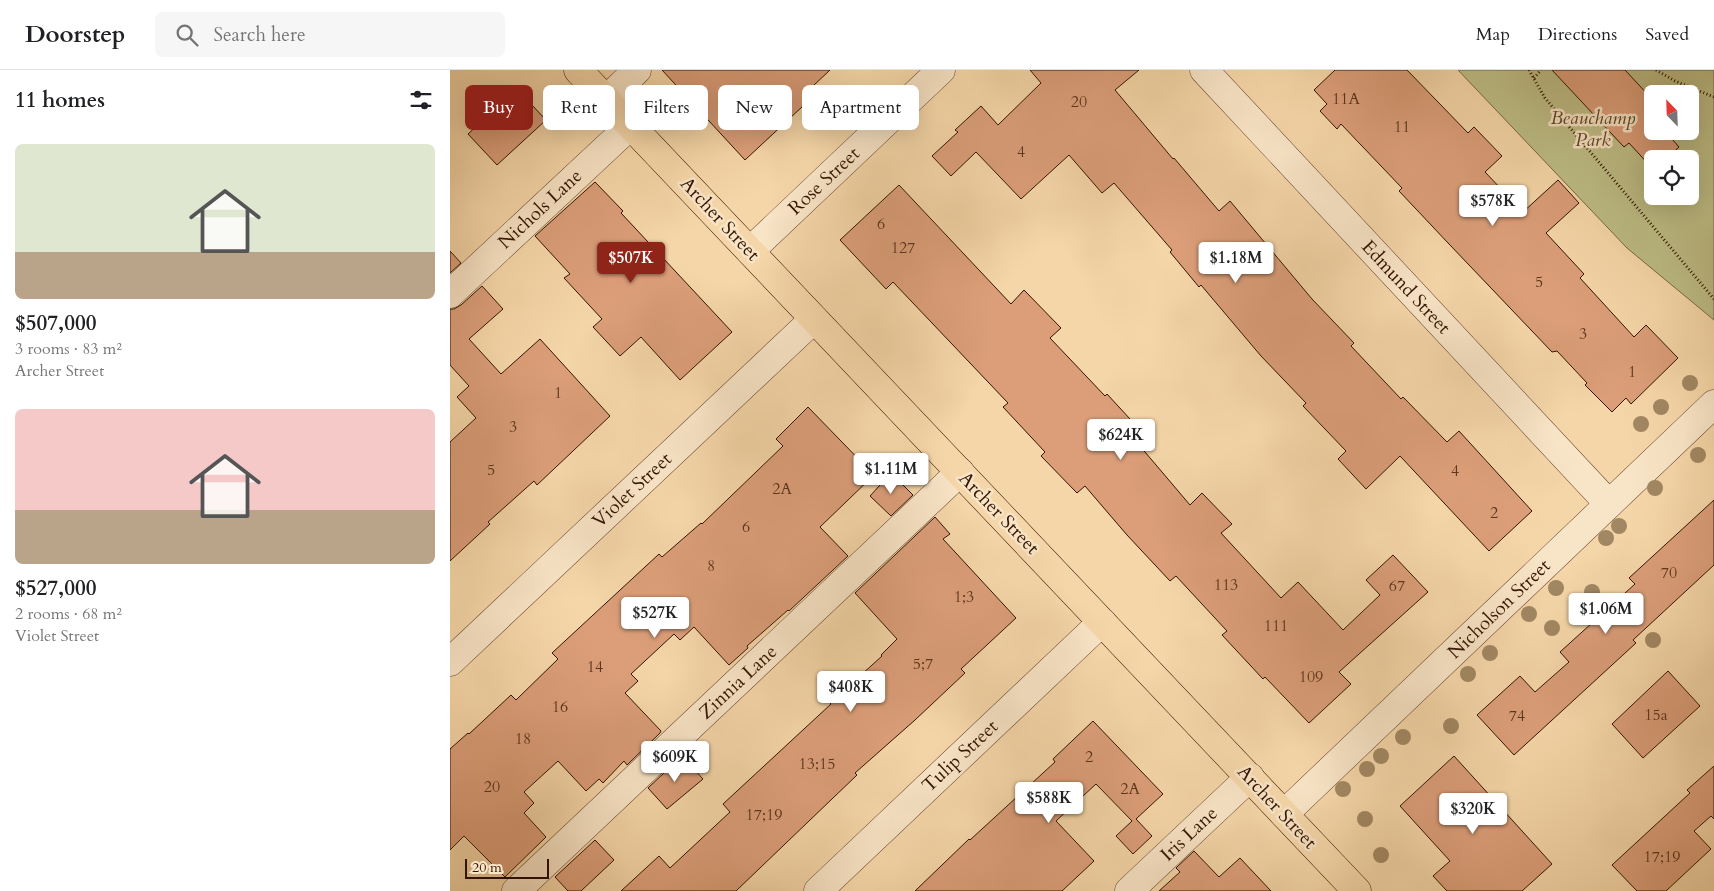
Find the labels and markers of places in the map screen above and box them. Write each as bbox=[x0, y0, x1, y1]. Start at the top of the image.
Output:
pin: $578K bbox=[1458, 184, 1528, 227]
pin: $507K bbox=[596, 242, 666, 284]
pin: $1.18M bbox=[1195, 242, 1277, 284]
pin: $624K bbox=[1086, 418, 1156, 461]
pin: $1.11M bbox=[850, 452, 932, 495]
pin: $1.06M bbox=[1565, 592, 1647, 635]
pin: $527K bbox=[620, 596, 690, 639]
pin: $408K bbox=[816, 670, 886, 713]
pin: $609K bbox=[640, 740, 710, 783]
pin: $588K bbox=[1014, 782, 1084, 824]
pin: $320K bbox=[1438, 792, 1508, 835]

